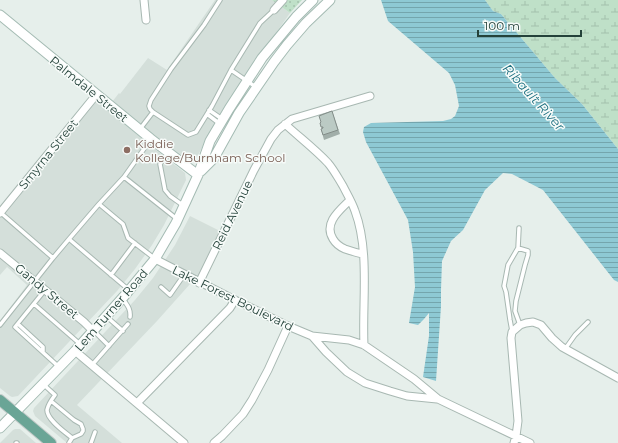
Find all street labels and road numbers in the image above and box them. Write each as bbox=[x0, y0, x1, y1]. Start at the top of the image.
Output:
street label: Palmdale Street bbox=[47, 53, 131, 125]
street label: Smyrna Street bbox=[15, 116, 81, 192]
street label: Reid Avenue bbox=[209, 178, 255, 252]
street label: Gandy Street bbox=[12, 260, 82, 322]
street label: Lake Forest Boulevard bbox=[170, 262, 296, 334]
street label: Lem Turner Road bbox=[71, 266, 151, 354]

